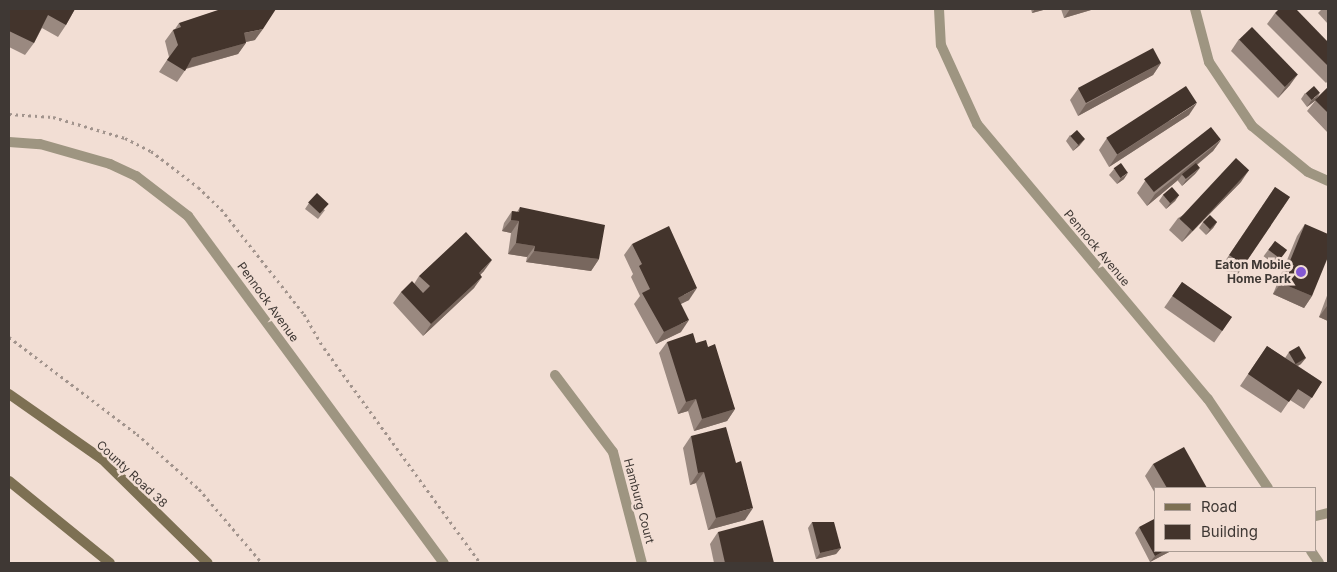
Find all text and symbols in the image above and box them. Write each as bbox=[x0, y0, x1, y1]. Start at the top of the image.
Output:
street label: Pennock Avenue bbox=[1061, 207, 1133, 289]
place label: Eaton Mobile Home Park bbox=[1215, 258, 1291, 286]
street label: Pennock Avenue bbox=[234, 259, 302, 345]
marker: Eaton Mobile Home Park bbox=[1295, 266, 1307, 278]
street label: County Road 38 bbox=[94, 438, 170, 510]
street label: Hamburg Court bbox=[621, 457, 657, 545]
legend bbox=[1154, 487, 1317, 552]
text: Road bbox=[1201, 497, 1237, 516]
text: Building bbox=[1201, 522, 1258, 541]

